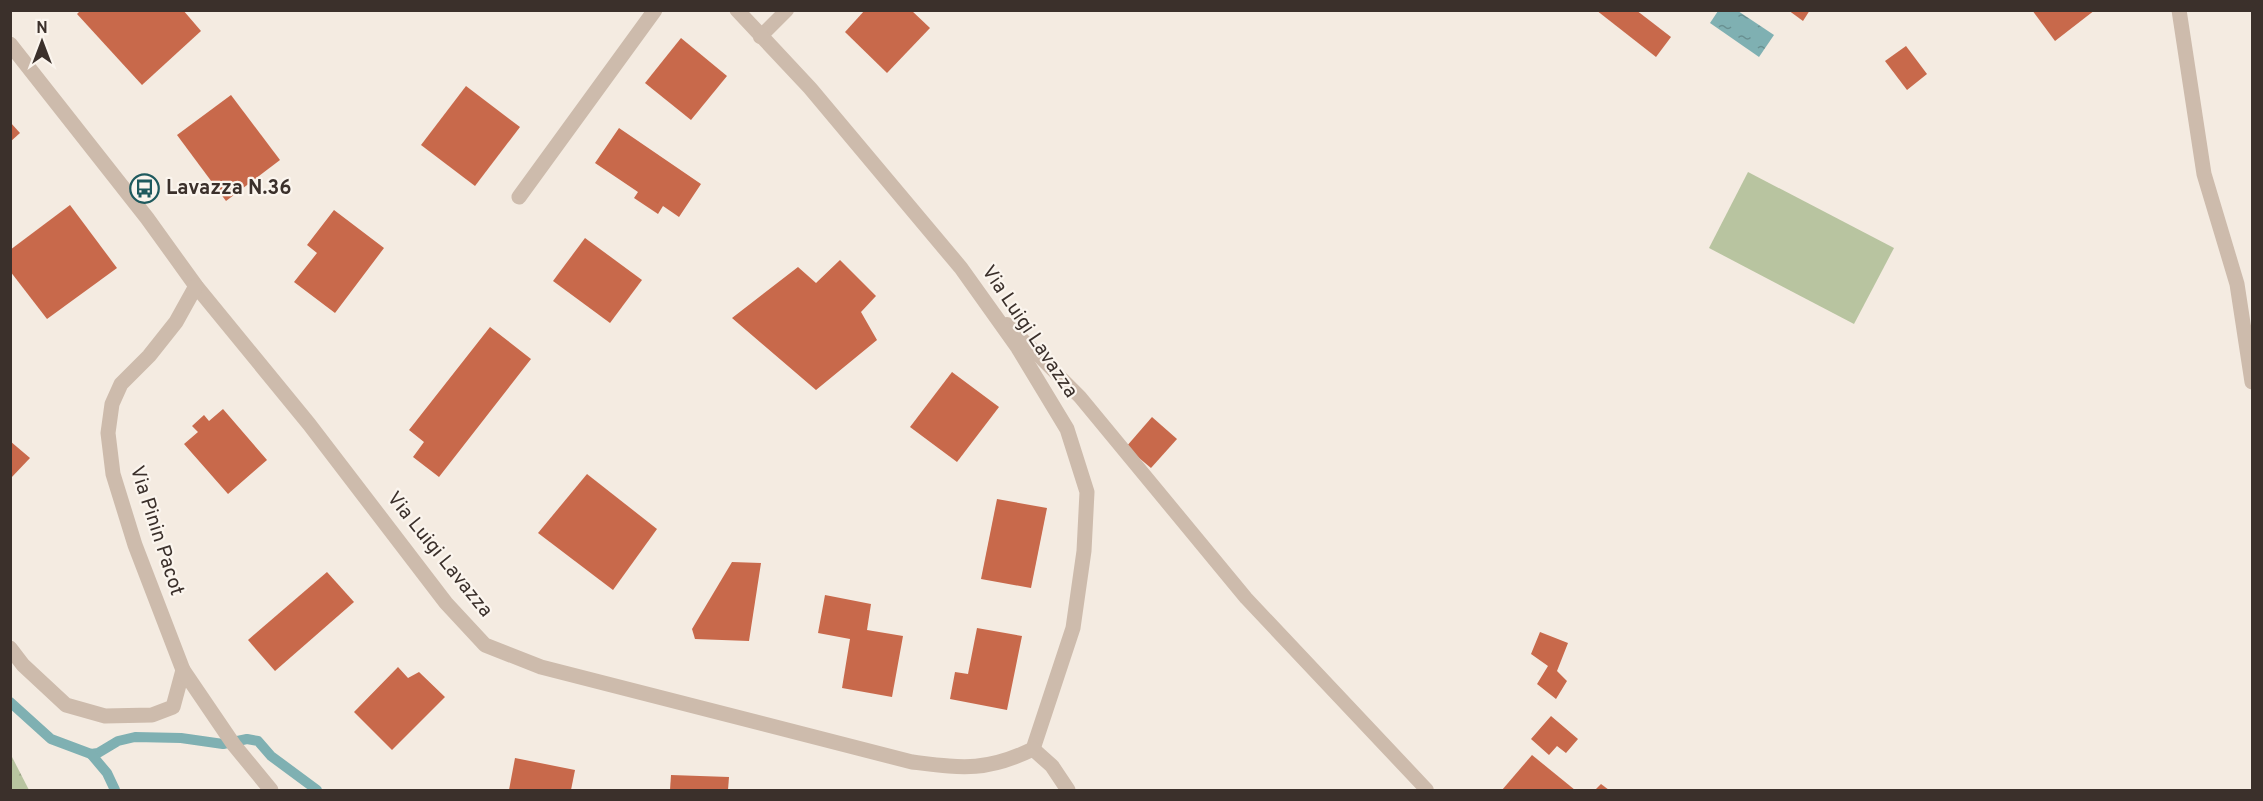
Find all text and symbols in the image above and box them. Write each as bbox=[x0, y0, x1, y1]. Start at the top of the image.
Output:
north arrow bbox=[12, 12, 72, 72]
text: N bbox=[36, 19, 48, 39]
bus stop icon: Lavazza N.36 bbox=[129, 173, 161, 205]
place label: Lavazza N.36 bbox=[166, 176, 292, 202]
street label: Via Luigi Lavazza bbox=[975, 261, 1083, 403]
street label: Via Pinin Pacot bbox=[123, 463, 189, 599]
street label: Via Luigi Lavazza bbox=[380, 487, 498, 623]

